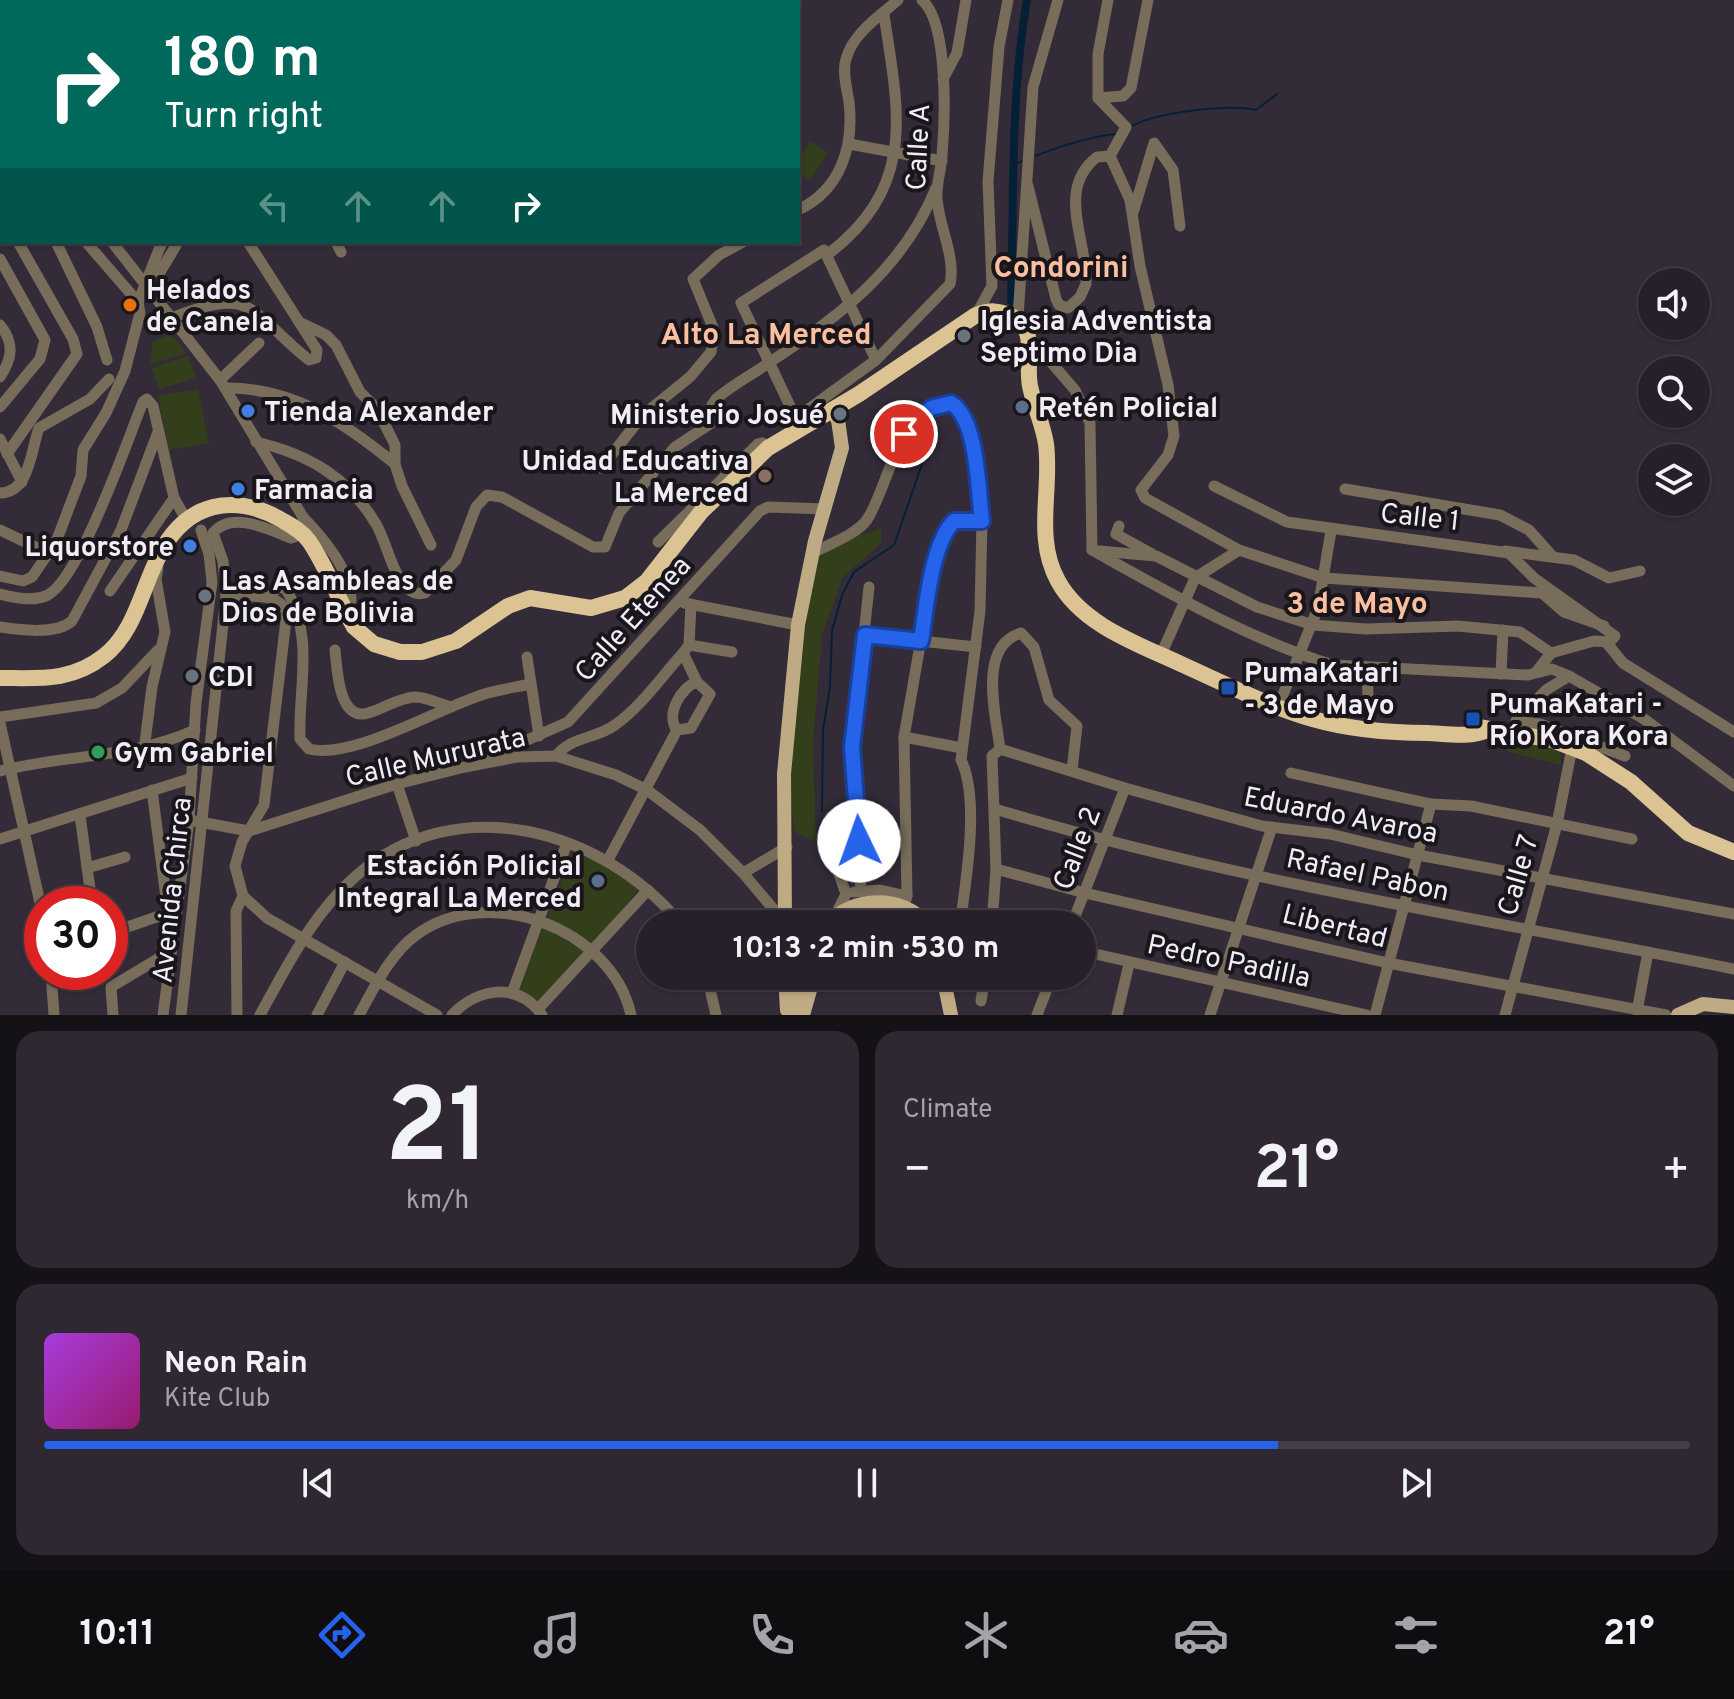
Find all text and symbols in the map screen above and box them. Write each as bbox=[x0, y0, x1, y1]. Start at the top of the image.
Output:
text: 180 m bbox=[164, 26, 321, 96]
icon: right bbox=[32, 32, 136, 136]
text: Turn right bbox=[164, 95, 323, 141]
street label: Calle A bbox=[900, 103, 940, 192]
icon: left bbox=[252, 184, 296, 228]
icon: ahead bbox=[336, 184, 380, 228]
icon: ahead bbox=[420, 184, 464, 228]
icon: right bbox=[504, 184, 548, 228]
district label: Condorini bbox=[994, 251, 1128, 288]
map controls bbox=[1638, 268, 1710, 516]
button: sound bbox=[1638, 268, 1710, 340]
place label: Helados de Canela bbox=[146, 274, 274, 342]
marker: Helados de Canela bbox=[121, 296, 139, 314]
place label: Iglesia Adventista Septimo Dia bbox=[980, 305, 1212, 373]
district label: Alto La Merced bbox=[660, 318, 872, 355]
marker: Iglesia Adventista Septimo Dia bbox=[955, 327, 973, 345]
button: search bbox=[1638, 356, 1710, 428]
place label: Retén Policial bbox=[1038, 392, 1218, 428]
place label: Tienda Alexander bbox=[264, 396, 494, 432]
marker: Retén Policial bbox=[1013, 398, 1031, 416]
place label: Ministerio Josué bbox=[610, 399, 824, 435]
pin bbox=[870, 400, 938, 468]
marker: Tienda Alexander bbox=[239, 402, 257, 420]
marker: Ministerio Josué bbox=[831, 405, 849, 423]
icon: arrive bbox=[882, 412, 926, 456]
button: layers bbox=[1638, 444, 1710, 516]
place label: Unidad Educativa La Merced bbox=[521, 445, 749, 513]
marker: Unidad Educativa La Merced bbox=[756, 467, 774, 485]
place label: Farmacia bbox=[254, 474, 374, 510]
marker: Farmacia bbox=[229, 480, 247, 498]
street label: Calle 1 bbox=[1378, 497, 1461, 541]
place label: Liquorstore bbox=[24, 531, 174, 567]
marker: Liquorstore bbox=[181, 537, 199, 555]
street label: Calle Etenea bbox=[568, 550, 700, 690]
place label: Las Asambleas de Dios de Bolivia bbox=[221, 565, 454, 633]
marker: Las Asambleas de Dios de Bolivia bbox=[196, 587, 214, 605]
district label: 3 de Mayo bbox=[1286, 587, 1428, 624]
place label: PumaKatari - 3 de Mayo bbox=[1244, 657, 1399, 725]
place label: CDI bbox=[208, 661, 254, 697]
marker: CDI bbox=[183, 667, 201, 685]
marker: PumaKatari - 3 de Mayo bbox=[1219, 679, 1237, 697]
place label: PumaKatari - Río Kora Kora bbox=[1489, 688, 1669, 756]
marker: PumaKatari - Río Kora Kora bbox=[1464, 710, 1482, 728]
street label: Calle Mururata bbox=[342, 721, 529, 797]
place label: Gym Gabriel bbox=[114, 737, 274, 773]
marker: Gym Gabriel bbox=[89, 743, 107, 761]
street label: Eduardo Avaroa bbox=[1240, 780, 1441, 853]
street label: Avenida Chirca bbox=[146, 796, 202, 985]
position arrow bbox=[817, 799, 901, 883]
street label: Calle 2 bbox=[1047, 802, 1111, 896]
street label: Calle 7 bbox=[1491, 831, 1549, 921]
street label: Rafael Pabon bbox=[1283, 842, 1452, 912]
place label: Estación Policial Integral La Merced bbox=[337, 850, 582, 918]
marker: Estación Policial Integral La Merced bbox=[589, 872, 607, 890]
speed limit sign: 30 bbox=[24, 886, 128, 990]
street label: Libertad bbox=[1278, 898, 1390, 958]
street label: Pedro Padilla bbox=[1143, 928, 1313, 998]
text: 10:13 · 2 min · 530 m bbox=[733, 931, 999, 968]
text: 21 bbox=[385, 1067, 490, 1199]
text: Climate bbox=[903, 1094, 992, 1127]
text: 21° bbox=[1254, 1134, 1339, 1210]
text: − bbox=[903, 1144, 931, 1200]
text: + bbox=[1662, 1144, 1690, 1200]
text: km/h bbox=[406, 1185, 469, 1218]
text: Neon Rain bbox=[164, 1346, 308, 1383]
text: Kite Club bbox=[164, 1383, 270, 1416]
icon: previous bbox=[296, 1461, 340, 1505]
icon: pause bbox=[845, 1461, 889, 1505]
icon: next bbox=[1394, 1461, 1438, 1505]
icon: directions bbox=[314, 1607, 370, 1663]
icon: music bbox=[529, 1607, 585, 1663]
icon: phone bbox=[744, 1607, 800, 1663]
icon: climate bbox=[958, 1607, 1014, 1663]
icon: car bbox=[1173, 1607, 1229, 1663]
icon: filters bbox=[1388, 1607, 1444, 1663]
text: 10:11 bbox=[79, 1612, 155, 1658]
text: 21° bbox=[1603, 1612, 1654, 1658]

